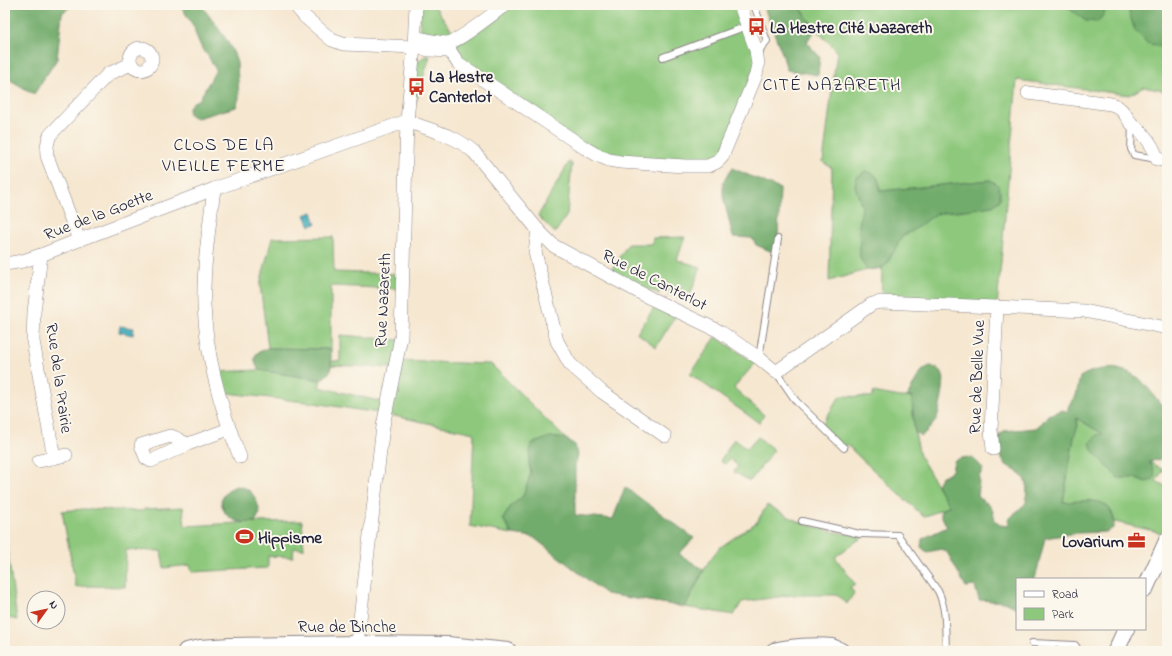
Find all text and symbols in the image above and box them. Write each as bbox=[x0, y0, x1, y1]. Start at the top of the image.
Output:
place label: La Hestre Cité Nazareth bbox=[770, 16, 932, 41]
bus stop icon: La Hestre Cité Nazareth bbox=[747, 17, 767, 37]
place label: La Hestre Canterlot bbox=[429, 65, 495, 110]
district label: CITÉ NAZARETH bbox=[762, 73, 902, 99]
bus stop icon: La Hestre Canterlot bbox=[406, 76, 426, 96]
district label: CLOS DE LA VIEILLE FERME bbox=[161, 133, 286, 180]
street label: Rue de la Goette bbox=[40, 183, 157, 248]
street label: Rue de Canterlot bbox=[597, 243, 712, 318]
street label: Rue Nazareth bbox=[369, 252, 398, 348]
street label: Rue de Belle Vue bbox=[963, 319, 992, 435]
street label: Rue de la Prairie bbox=[38, 322, 79, 435]
place label: Hippisme bbox=[258, 526, 323, 551]
sports icon: Hippisme bbox=[235, 527, 255, 547]
place label: Lovarium bbox=[1062, 530, 1124, 555]
office icon: Lovarium bbox=[1127, 531, 1147, 551]
legend bbox=[1016, 578, 1146, 630]
text: Road bbox=[1052, 586, 1078, 604]
north arrow bbox=[26, 590, 66, 630]
text: N bbox=[45, 598, 62, 613]
text: Park bbox=[1052, 606, 1074, 624]
street label: Rue de Binche bbox=[298, 615, 397, 640]

